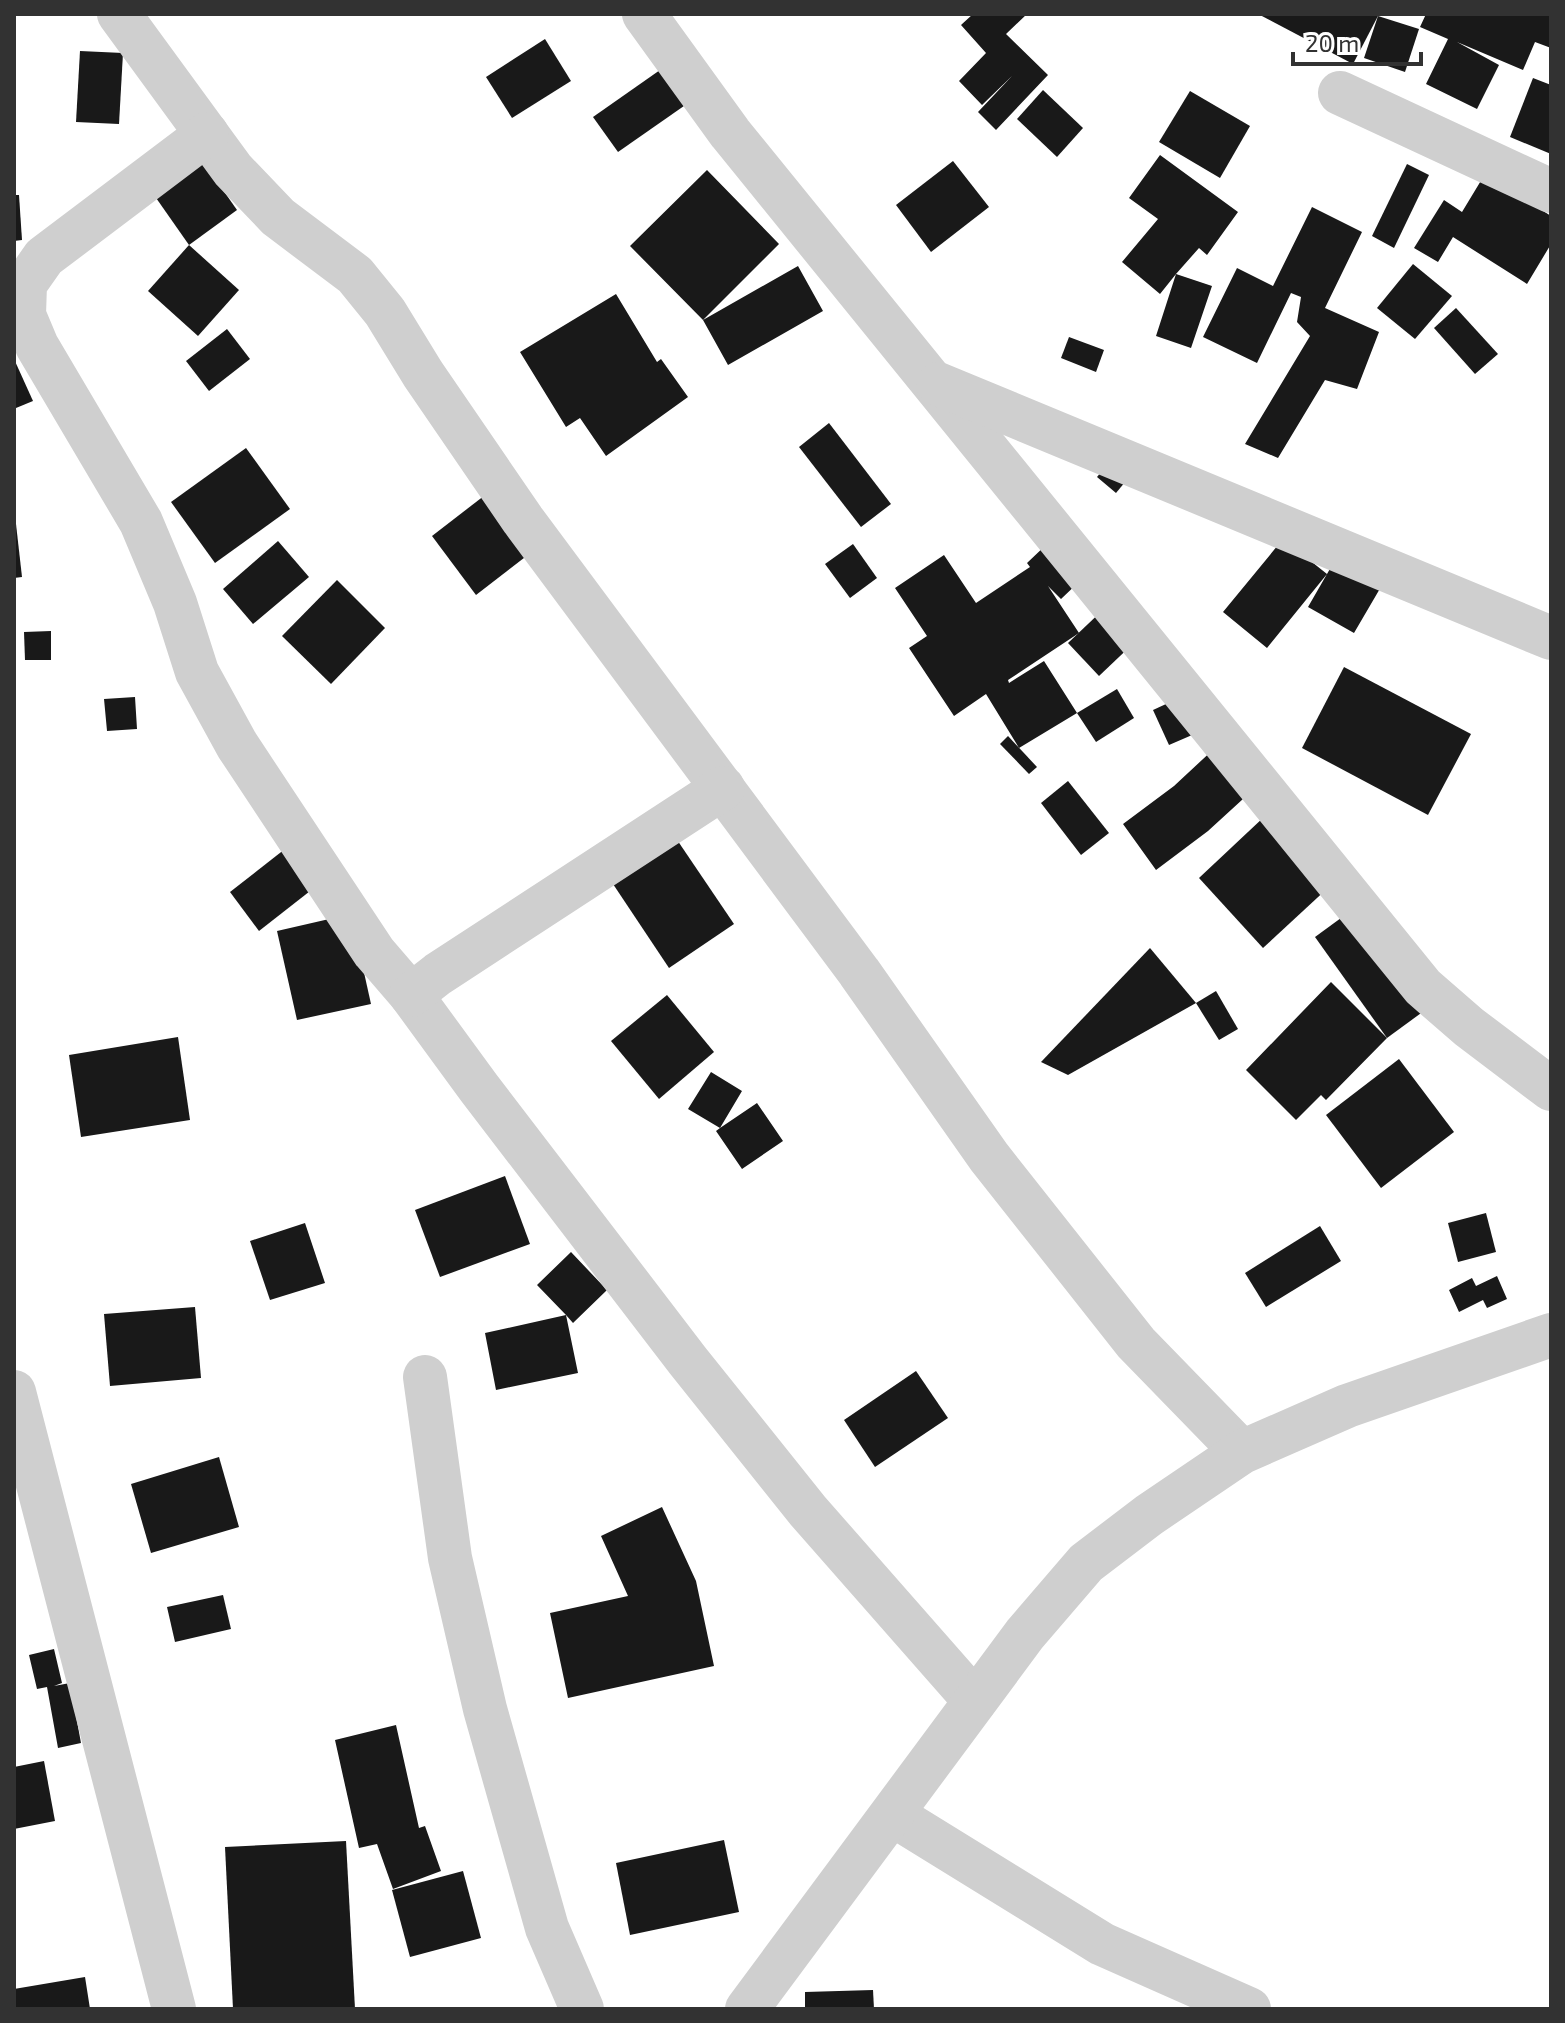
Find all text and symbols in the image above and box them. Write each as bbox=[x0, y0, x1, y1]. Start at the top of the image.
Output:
scale bar bbox=[1293, 16, 1421, 66]
text: 20 m bbox=[1305, 28, 1359, 57]

